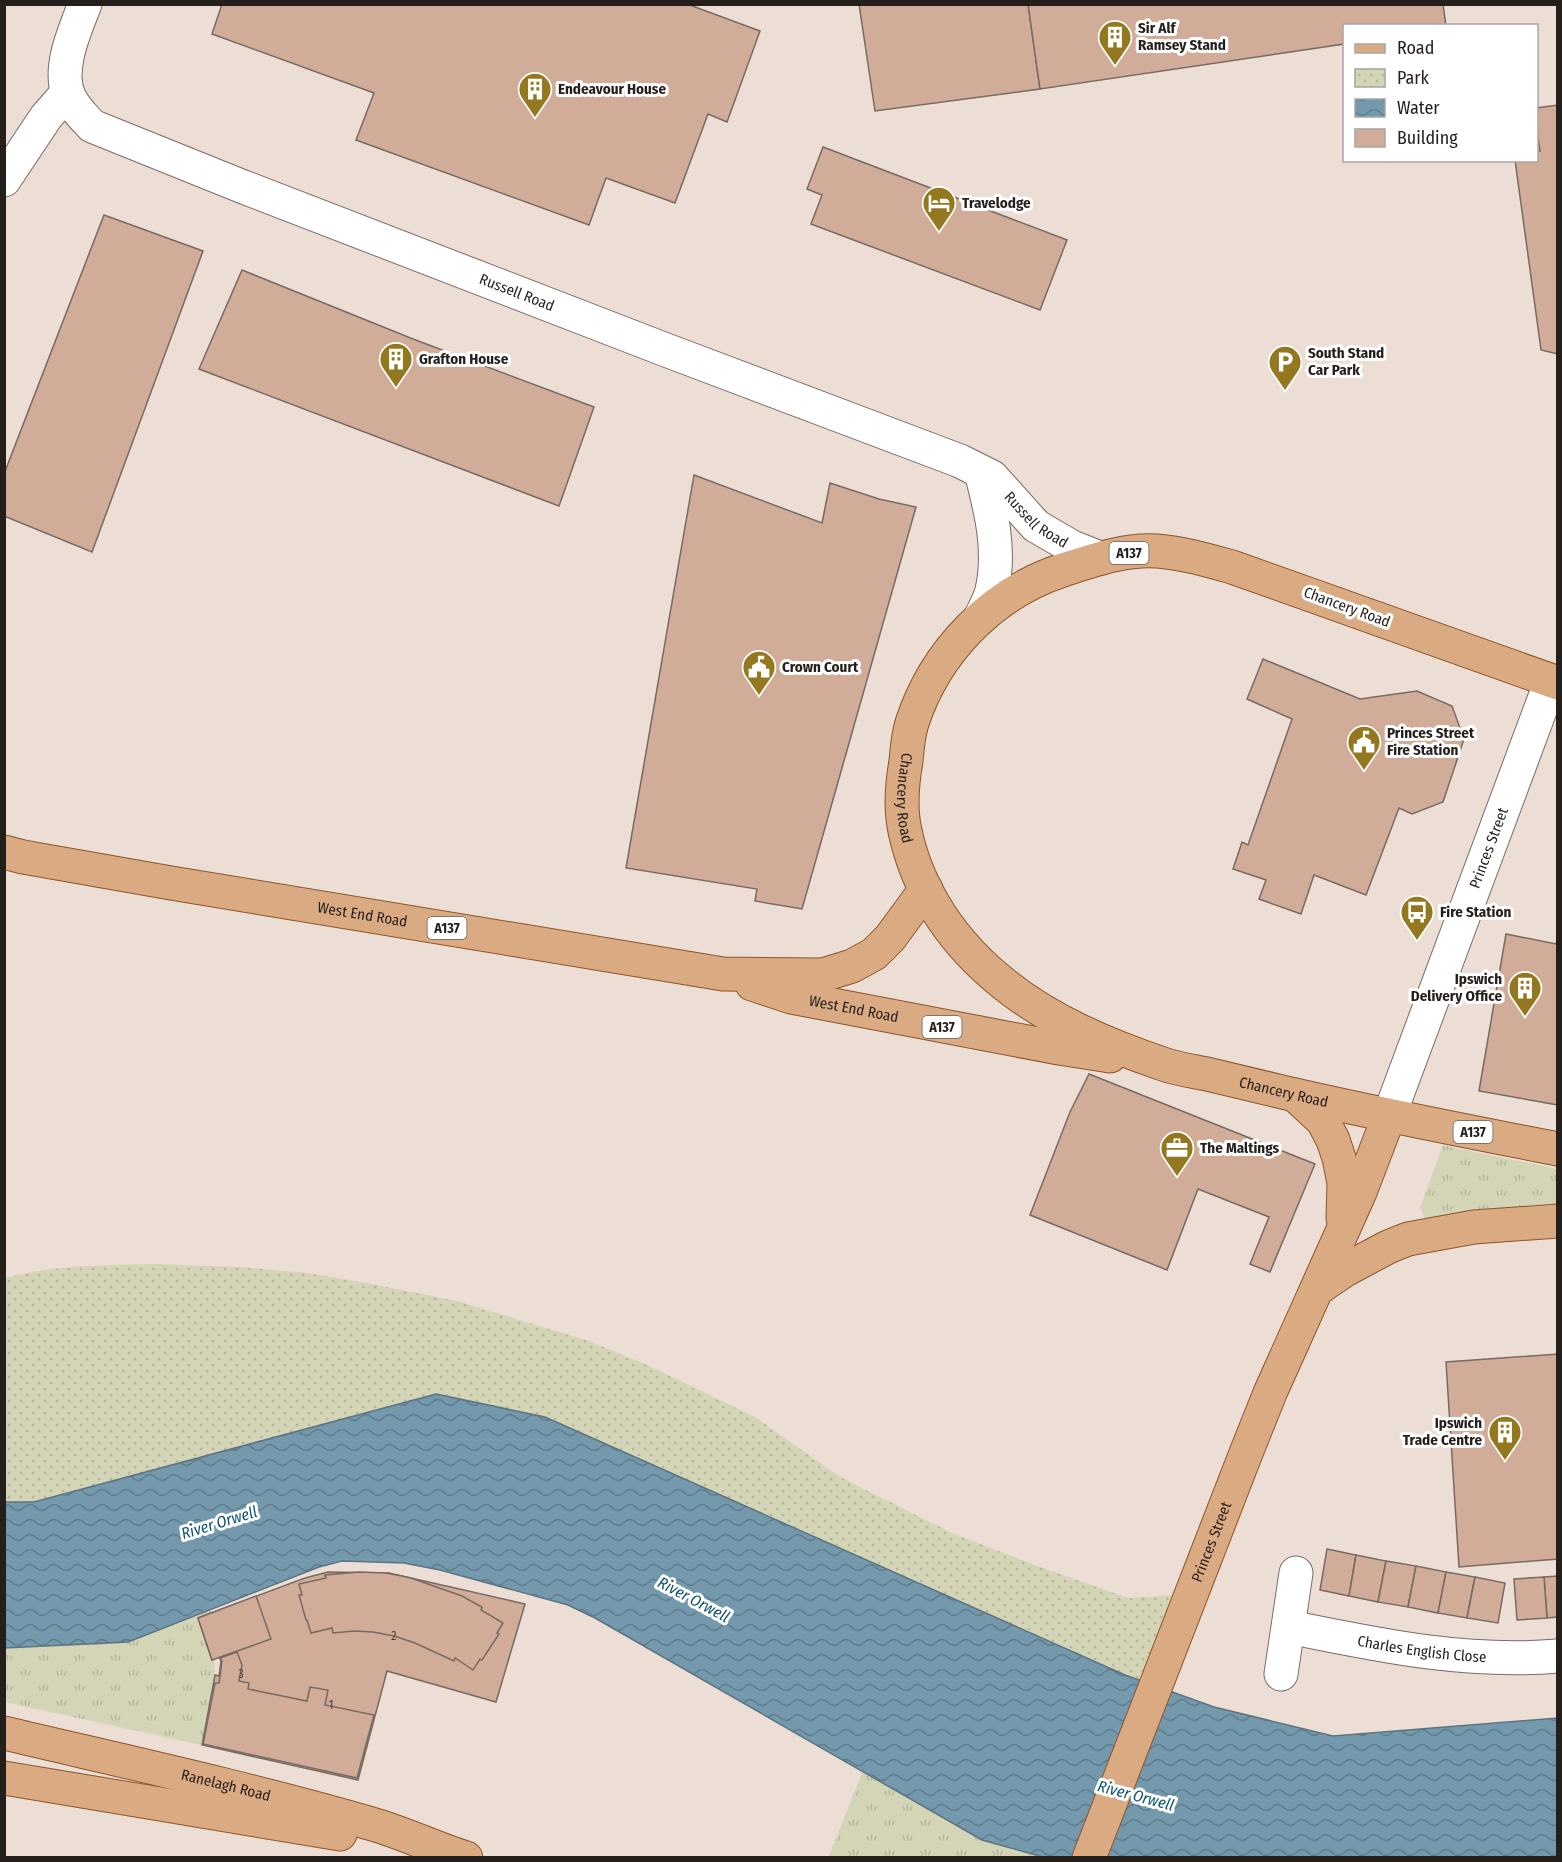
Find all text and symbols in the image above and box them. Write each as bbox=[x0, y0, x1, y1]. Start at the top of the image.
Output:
building icon: Sir Alf Ramsey Stand bbox=[1097, 19, 1133, 66]
place label: Sir Alf Ramsey Stand bbox=[1138, 19, 1226, 54]
legend bbox=[1343, 24, 1538, 162]
text: Road bbox=[1397, 37, 1434, 59]
text: Park bbox=[1397, 67, 1430, 89]
building icon: Endeavour House bbox=[517, 71, 553, 118]
place label: Endeavour House bbox=[558, 80, 666, 98]
text: Water bbox=[1397, 97, 1440, 119]
text: Building bbox=[1397, 127, 1458, 149]
hotel icon: Travelodge bbox=[921, 185, 957, 232]
place label: Travelodge bbox=[962, 194, 1031, 212]
street label: Russell Road bbox=[477, 270, 557, 315]
building icon: Grafton House bbox=[378, 341, 414, 388]
parking icon: South Stand Car Park bbox=[1267, 344, 1303, 391]
place label: South Stand Car Park bbox=[1308, 344, 1384, 379]
place label: Grafton House bbox=[419, 350, 509, 368]
street label: Russell Road bbox=[1001, 488, 1071, 552]
road number: A137 bbox=[1110, 542, 1148, 564]
street label: Chancery Road bbox=[1301, 583, 1393, 631]
public building icon: Crown Court bbox=[741, 649, 777, 696]
place label: Crown Court bbox=[782, 658, 859, 676]
public building icon: Princes Street Fire Station bbox=[1346, 724, 1382, 771]
place label: Princes Street Fire Station bbox=[1387, 724, 1475, 759]
street label: Chancery Road bbox=[893, 752, 917, 845]
street label: Princes Street bbox=[1466, 805, 1512, 891]
bus stop icon: Fire Station bbox=[1399, 894, 1435, 941]
street label: West End Road bbox=[316, 898, 409, 931]
place label: Fire Station bbox=[1440, 903, 1511, 921]
road number: A137 bbox=[428, 917, 466, 939]
place label: Ipswich Delivery Office bbox=[1411, 970, 1502, 1005]
building icon: Ipswich Delivery Office bbox=[1507, 970, 1543, 1017]
street label: West End Road bbox=[807, 992, 900, 1026]
road number: A137 bbox=[922, 1016, 962, 1038]
street label: Chancery Road bbox=[1237, 1073, 1330, 1111]
road number: A137 bbox=[1454, 1121, 1492, 1143]
office icon: The Maltings bbox=[1159, 1130, 1195, 1177]
place label: The Maltings bbox=[1200, 1139, 1279, 1157]
place label: Ipswich Trade Centre bbox=[1403, 1414, 1482, 1449]
building icon: Ipswich Trade Centre bbox=[1487, 1414, 1523, 1461]
street label: Princes Street bbox=[1188, 1499, 1235, 1585]
water label: River Orwell bbox=[179, 1502, 259, 1543]
water label: River Orwell bbox=[655, 1573, 733, 1626]
house number: 2 bbox=[391, 1629, 397, 1643]
street label: Charles English Close bbox=[1356, 1632, 1487, 1666]
house number: 3 bbox=[238, 1667, 244, 1681]
house number: 1 bbox=[329, 1698, 333, 1712]
street label: Ranelagh Road bbox=[179, 1766, 273, 1805]
water label: River Orwell bbox=[1096, 1776, 1176, 1815]

